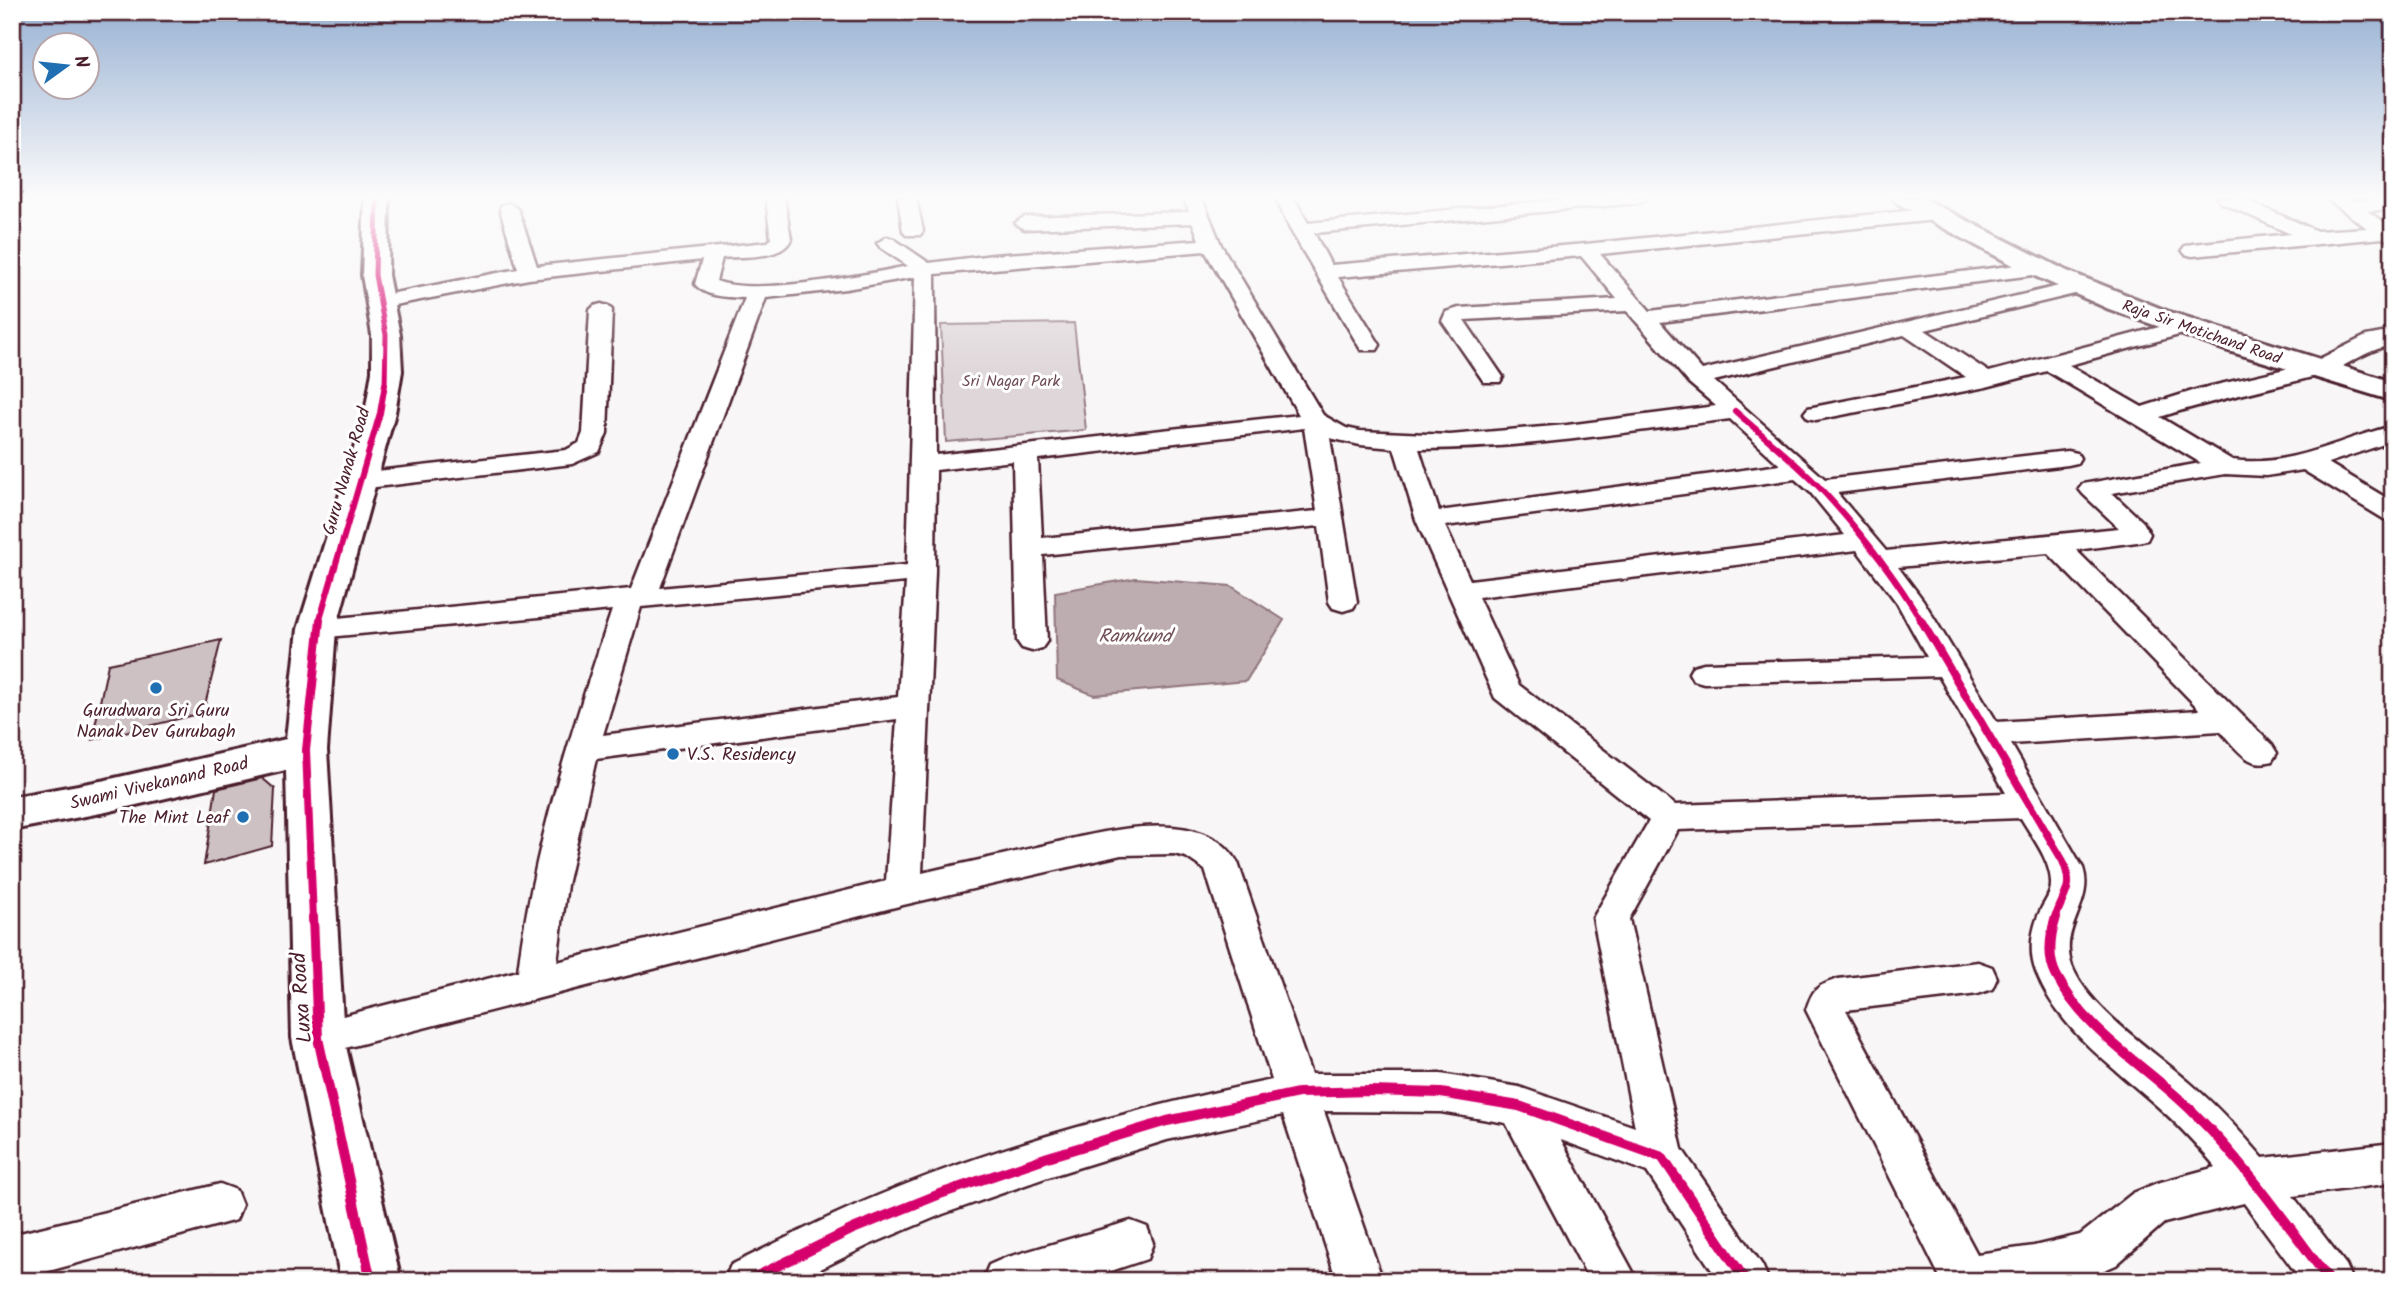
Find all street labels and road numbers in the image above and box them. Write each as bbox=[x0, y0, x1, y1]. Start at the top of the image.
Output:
street label: Raja Sir Motichand Road bbox=[2119, 293, 2285, 372]
street label: Guru Nanak Road bbox=[315, 403, 380, 539]
street label: Swami Vivekanand Road bbox=[67, 750, 252, 819]
street label: Luxa Road bbox=[283, 951, 322, 1044]

